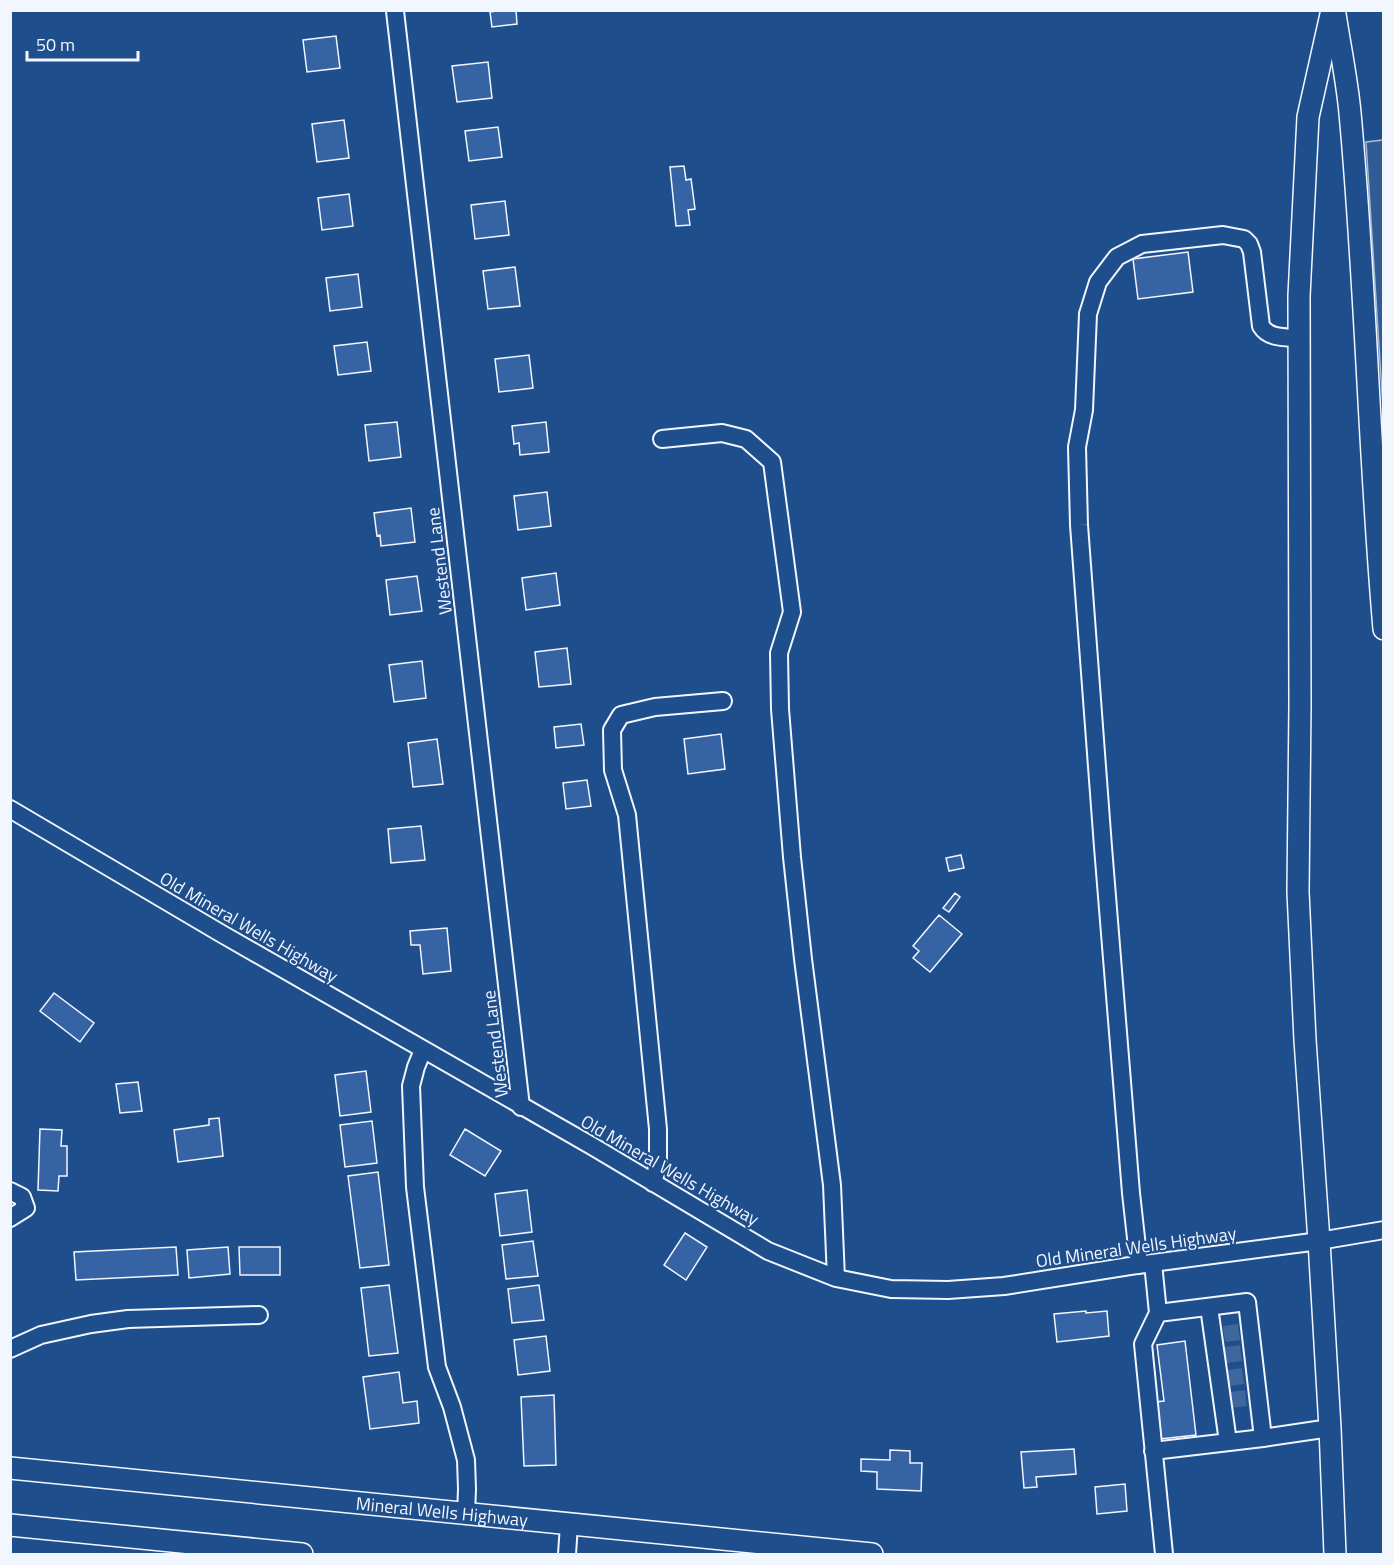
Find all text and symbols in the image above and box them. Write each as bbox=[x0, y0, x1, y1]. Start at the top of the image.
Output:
scale bar bbox=[27, 24, 138, 62]
text: 50 m bbox=[36, 31, 75, 58]
street label: Westend Lane bbox=[419, 506, 459, 616]
street label: Old Mineral Wells Highway bbox=[155, 865, 344, 989]
street label: Westend Lane bbox=[475, 989, 515, 1099]
street label: Old Mineral Wells Highway bbox=[576, 1108, 765, 1232]
street label: Old Mineral Wells Highway bbox=[1034, 1220, 1238, 1274]
street label: Mineral Wells Highway bbox=[355, 1489, 529, 1533]

